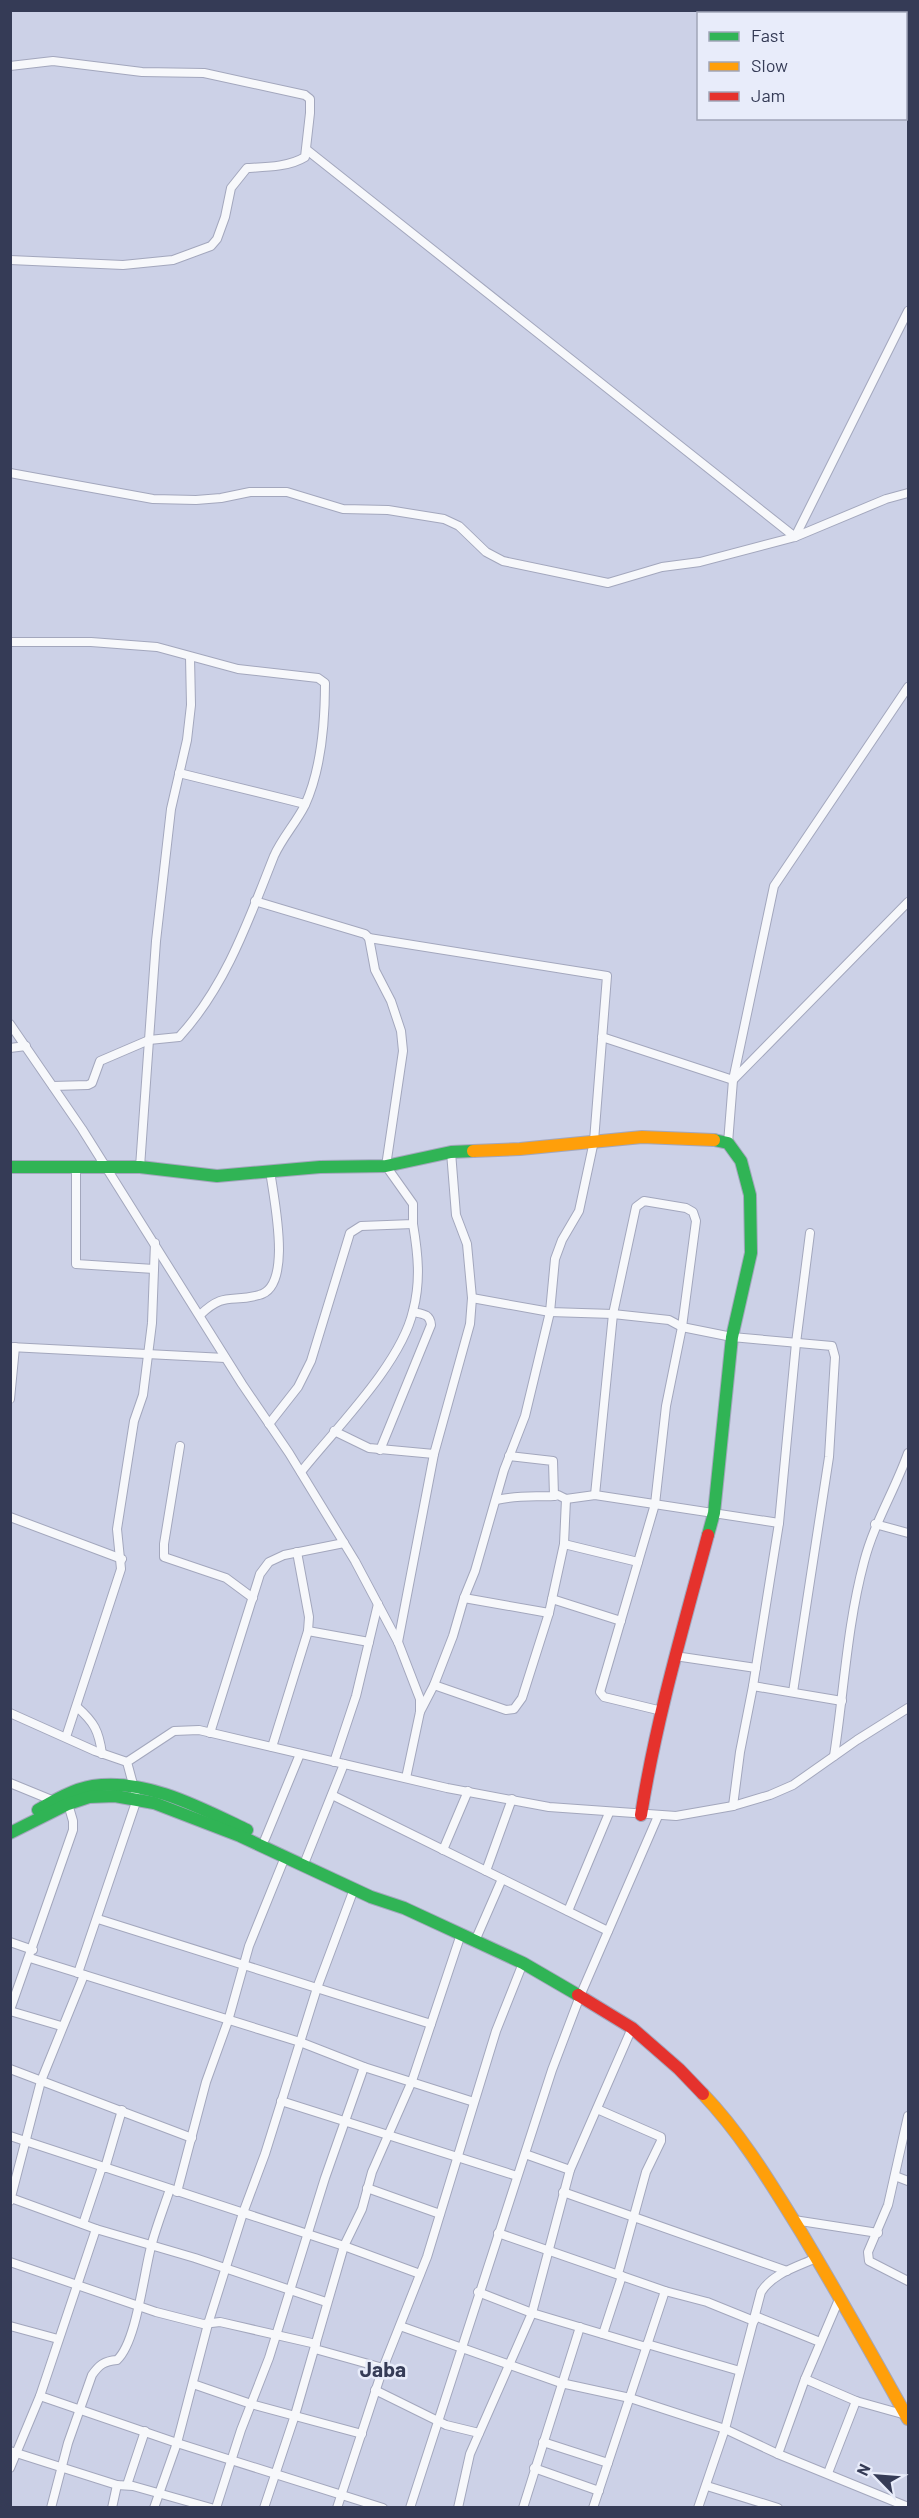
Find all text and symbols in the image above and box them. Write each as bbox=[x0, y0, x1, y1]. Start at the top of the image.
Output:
legend bbox=[697, 12, 907, 120]
text: Fast bbox=[751, 24, 785, 46]
text: Slow bbox=[751, 54, 788, 76]
text: Jam bbox=[751, 84, 785, 106]
district label: Jaba bbox=[360, 2356, 406, 2381]
north arrow bbox=[847, 2446, 907, 2506]
text: N bbox=[852, 2461, 874, 2478]

